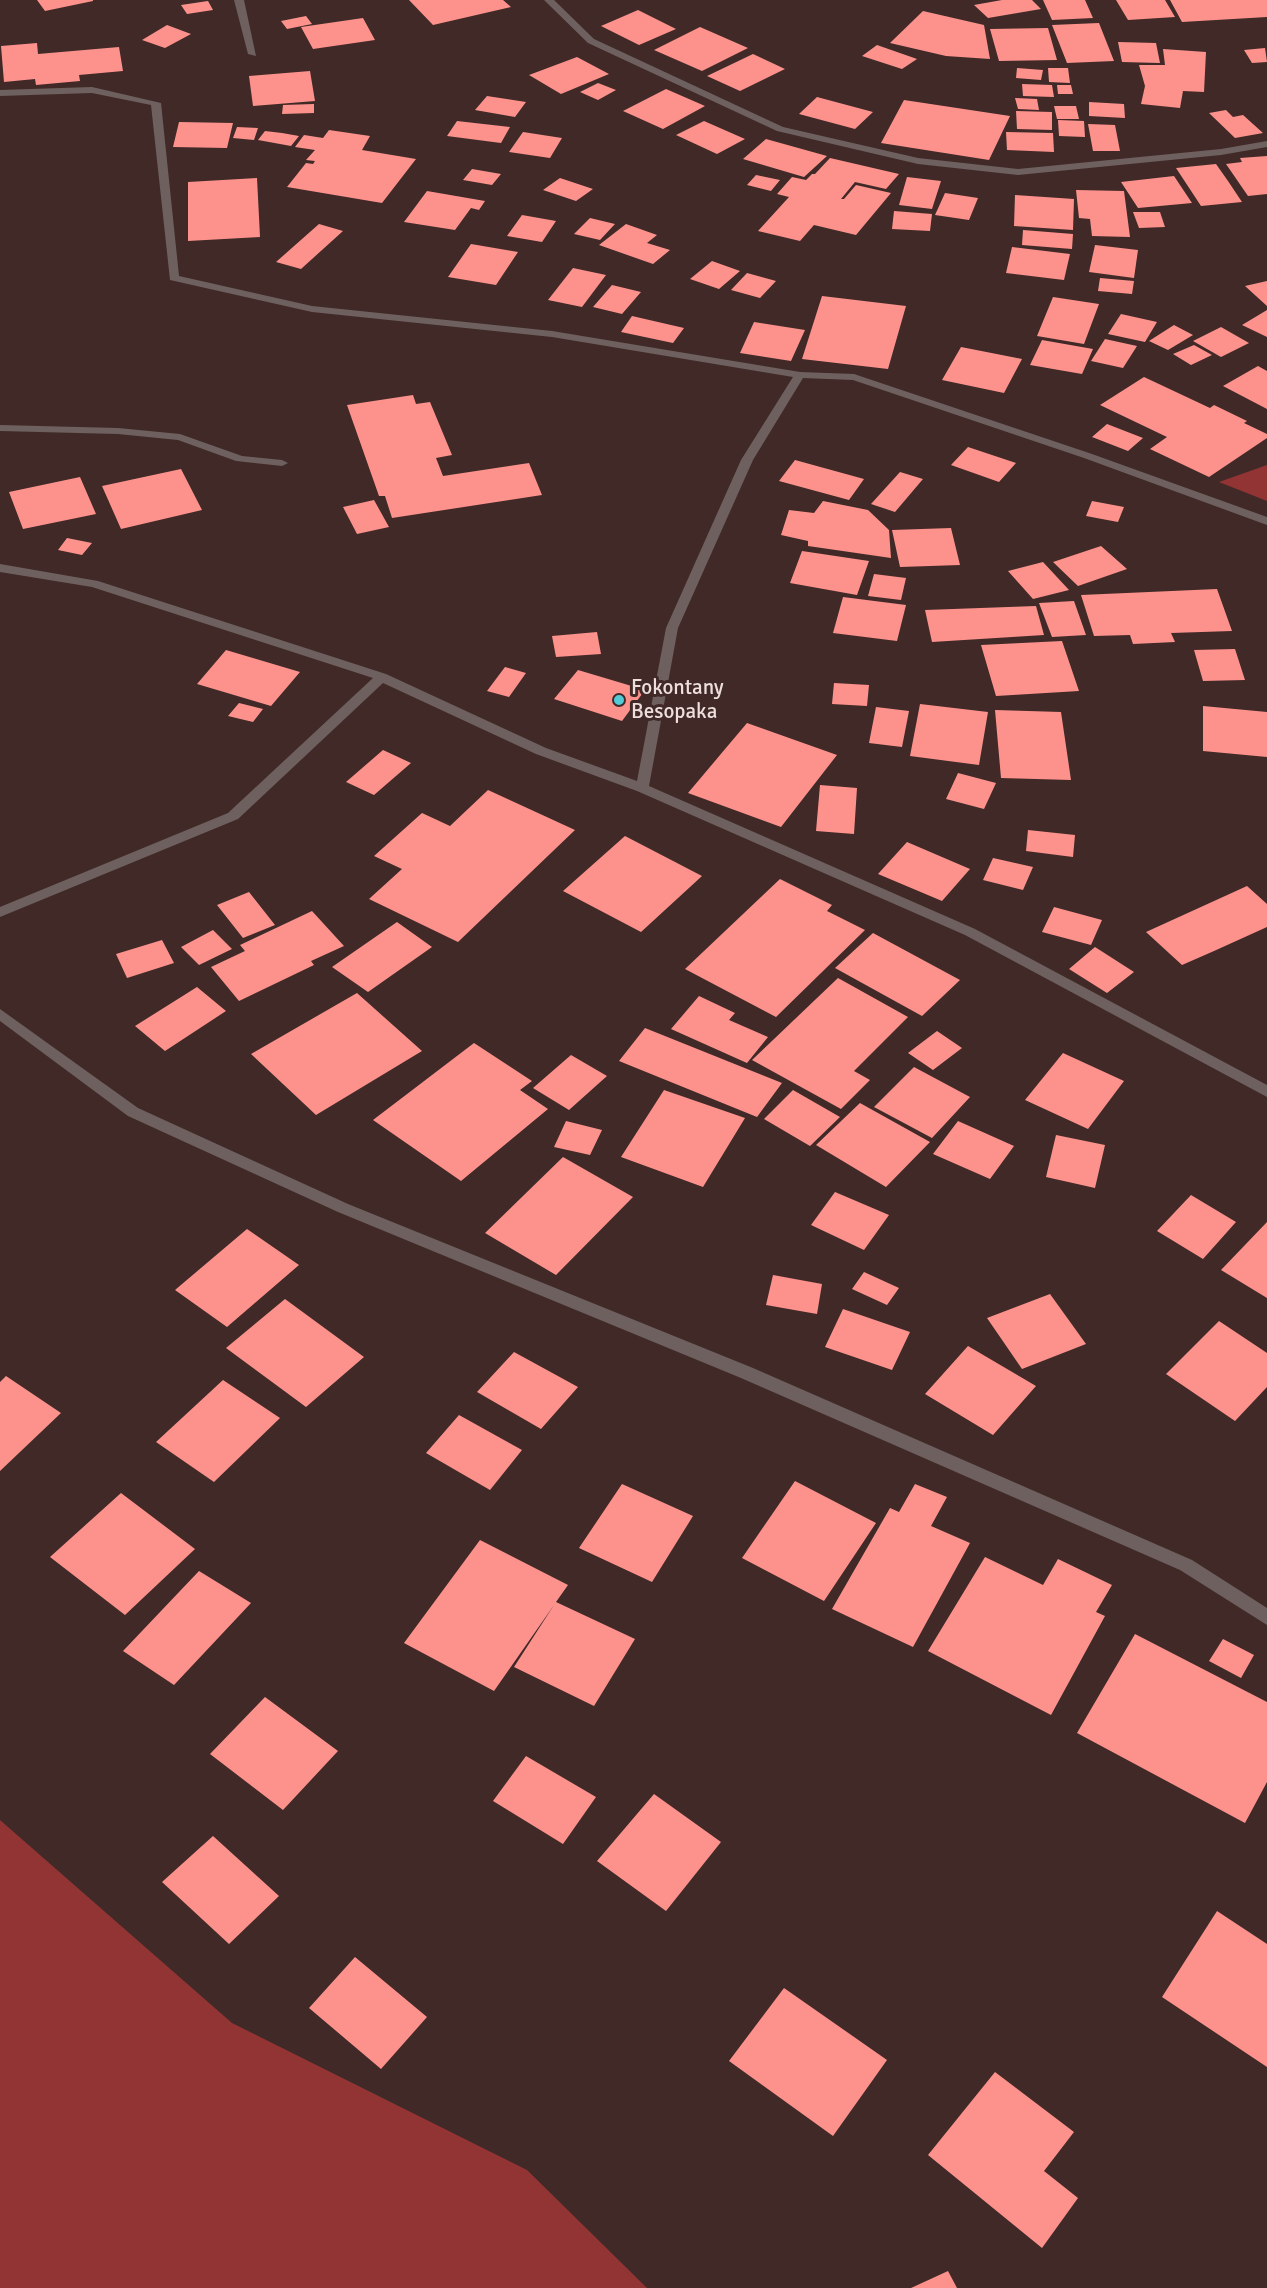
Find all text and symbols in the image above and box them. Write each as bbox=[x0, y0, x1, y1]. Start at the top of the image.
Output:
place label: Fokontany Besopaka bbox=[631, 675, 724, 725]
marker: Fokontany Besopaka bbox=[612, 693, 626, 707]

